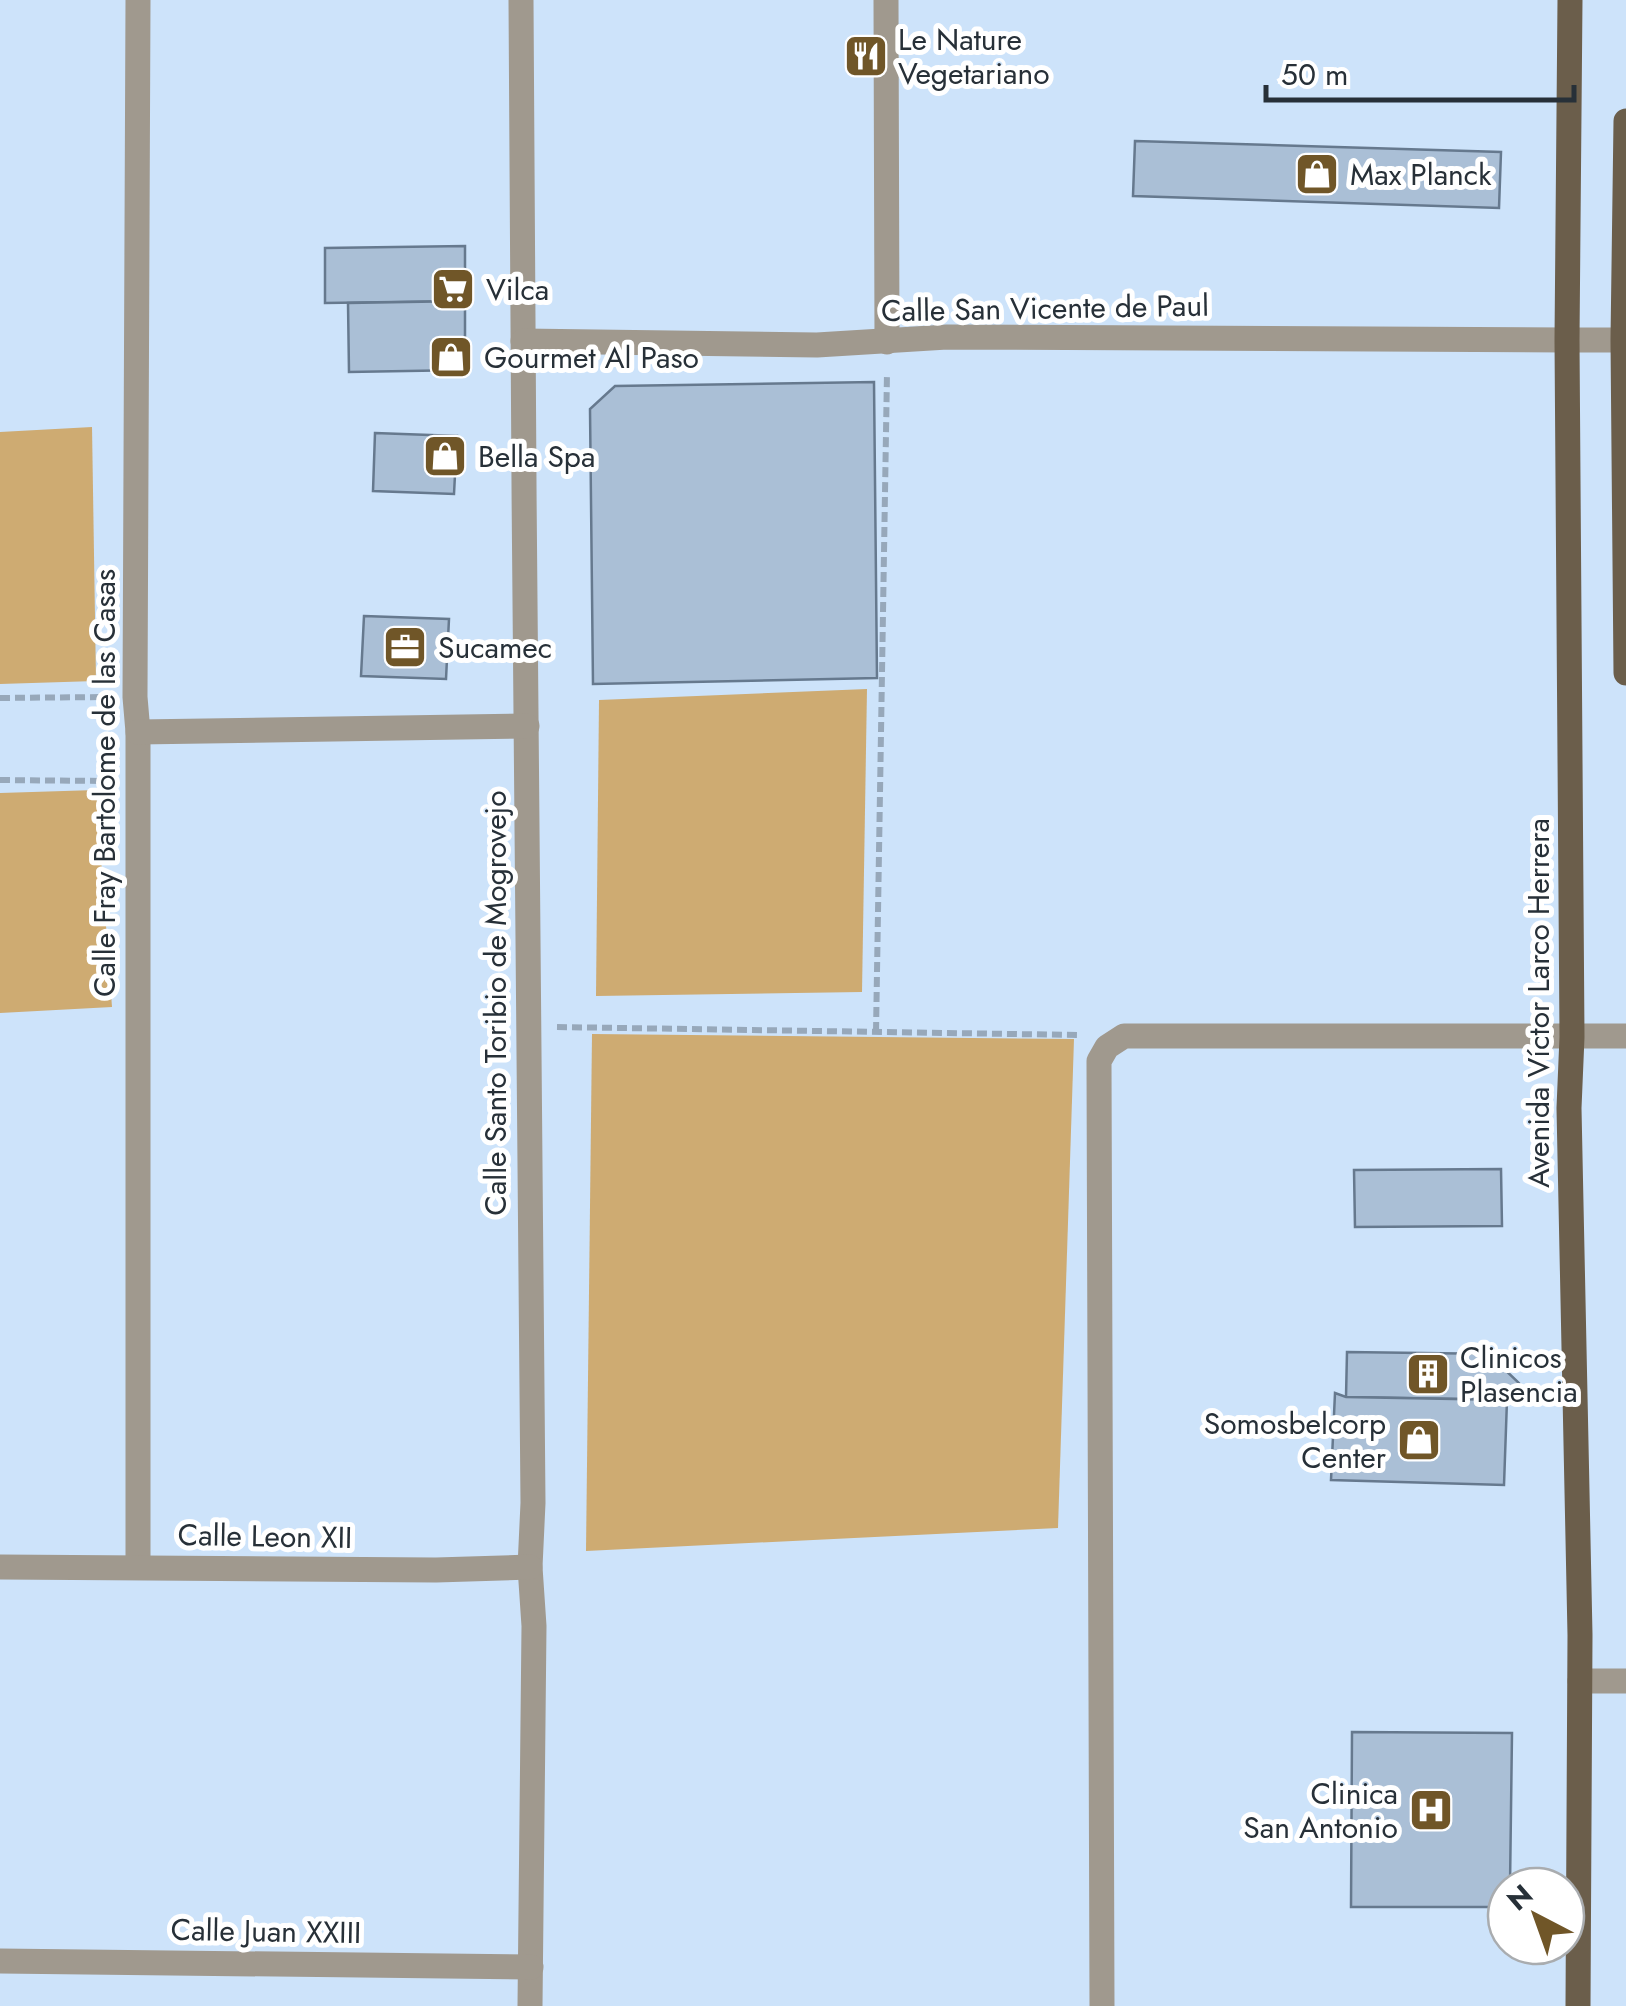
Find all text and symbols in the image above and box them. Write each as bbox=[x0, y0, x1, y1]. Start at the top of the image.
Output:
place label: Le Nature Vegetariano bbox=[898, 18, 1050, 95]
restaurant icon: Le Nature Vegetariano bbox=[843, 33, 889, 79]
scale bar bbox=[1266, 40, 1574, 102]
text: 50 m bbox=[1281, 53, 1348, 96]
shop icon: Max Planck bbox=[1294, 151, 1340, 197]
place label: Max Planck bbox=[1350, 153, 1492, 196]
supermarket icon: Vilca bbox=[430, 266, 476, 312]
place label: Vilca bbox=[486, 268, 549, 311]
street label: Calle San Vicente de Paul bbox=[881, 284, 1209, 332]
shop icon: Gourmet Al Paso bbox=[428, 334, 474, 380]
place label: Gourmet Al Paso bbox=[484, 336, 699, 379]
shop icon: Bella Spa bbox=[422, 433, 468, 479]
place label: Bella Spa bbox=[478, 435, 595, 478]
street label: Calle Fray Bartolome de las Casas bbox=[83, 569, 126, 997]
office icon: Sucamec bbox=[382, 624, 428, 670]
place label: Sucamec bbox=[438, 626, 552, 669]
street label: Calle Santo Toribio de Mogrovejo bbox=[474, 790, 517, 1216]
street label: Avenida Víctor Larco Herrera bbox=[1517, 818, 1560, 1188]
place label: Clinicos Plasencia bbox=[1460, 1336, 1578, 1413]
building icon: Clinicos Plasencia bbox=[1405, 1351, 1451, 1397]
place label: Somosbelcorp Center bbox=[1204, 1402, 1387, 1479]
shop icon: Somosbelcorp Center bbox=[1396, 1417, 1442, 1463]
street label: Calle Leon XII bbox=[177, 1513, 353, 1559]
place label: Clinica San Antonio bbox=[1243, 1772, 1398, 1849]
hospital icon: Clinica San Antonio bbox=[1408, 1787, 1454, 1833]
north arrow bbox=[1486, 1866, 1586, 1966]
text: N bbox=[1498, 1875, 1542, 1920]
street label: Calle Juan XXIII bbox=[170, 1908, 362, 1954]

